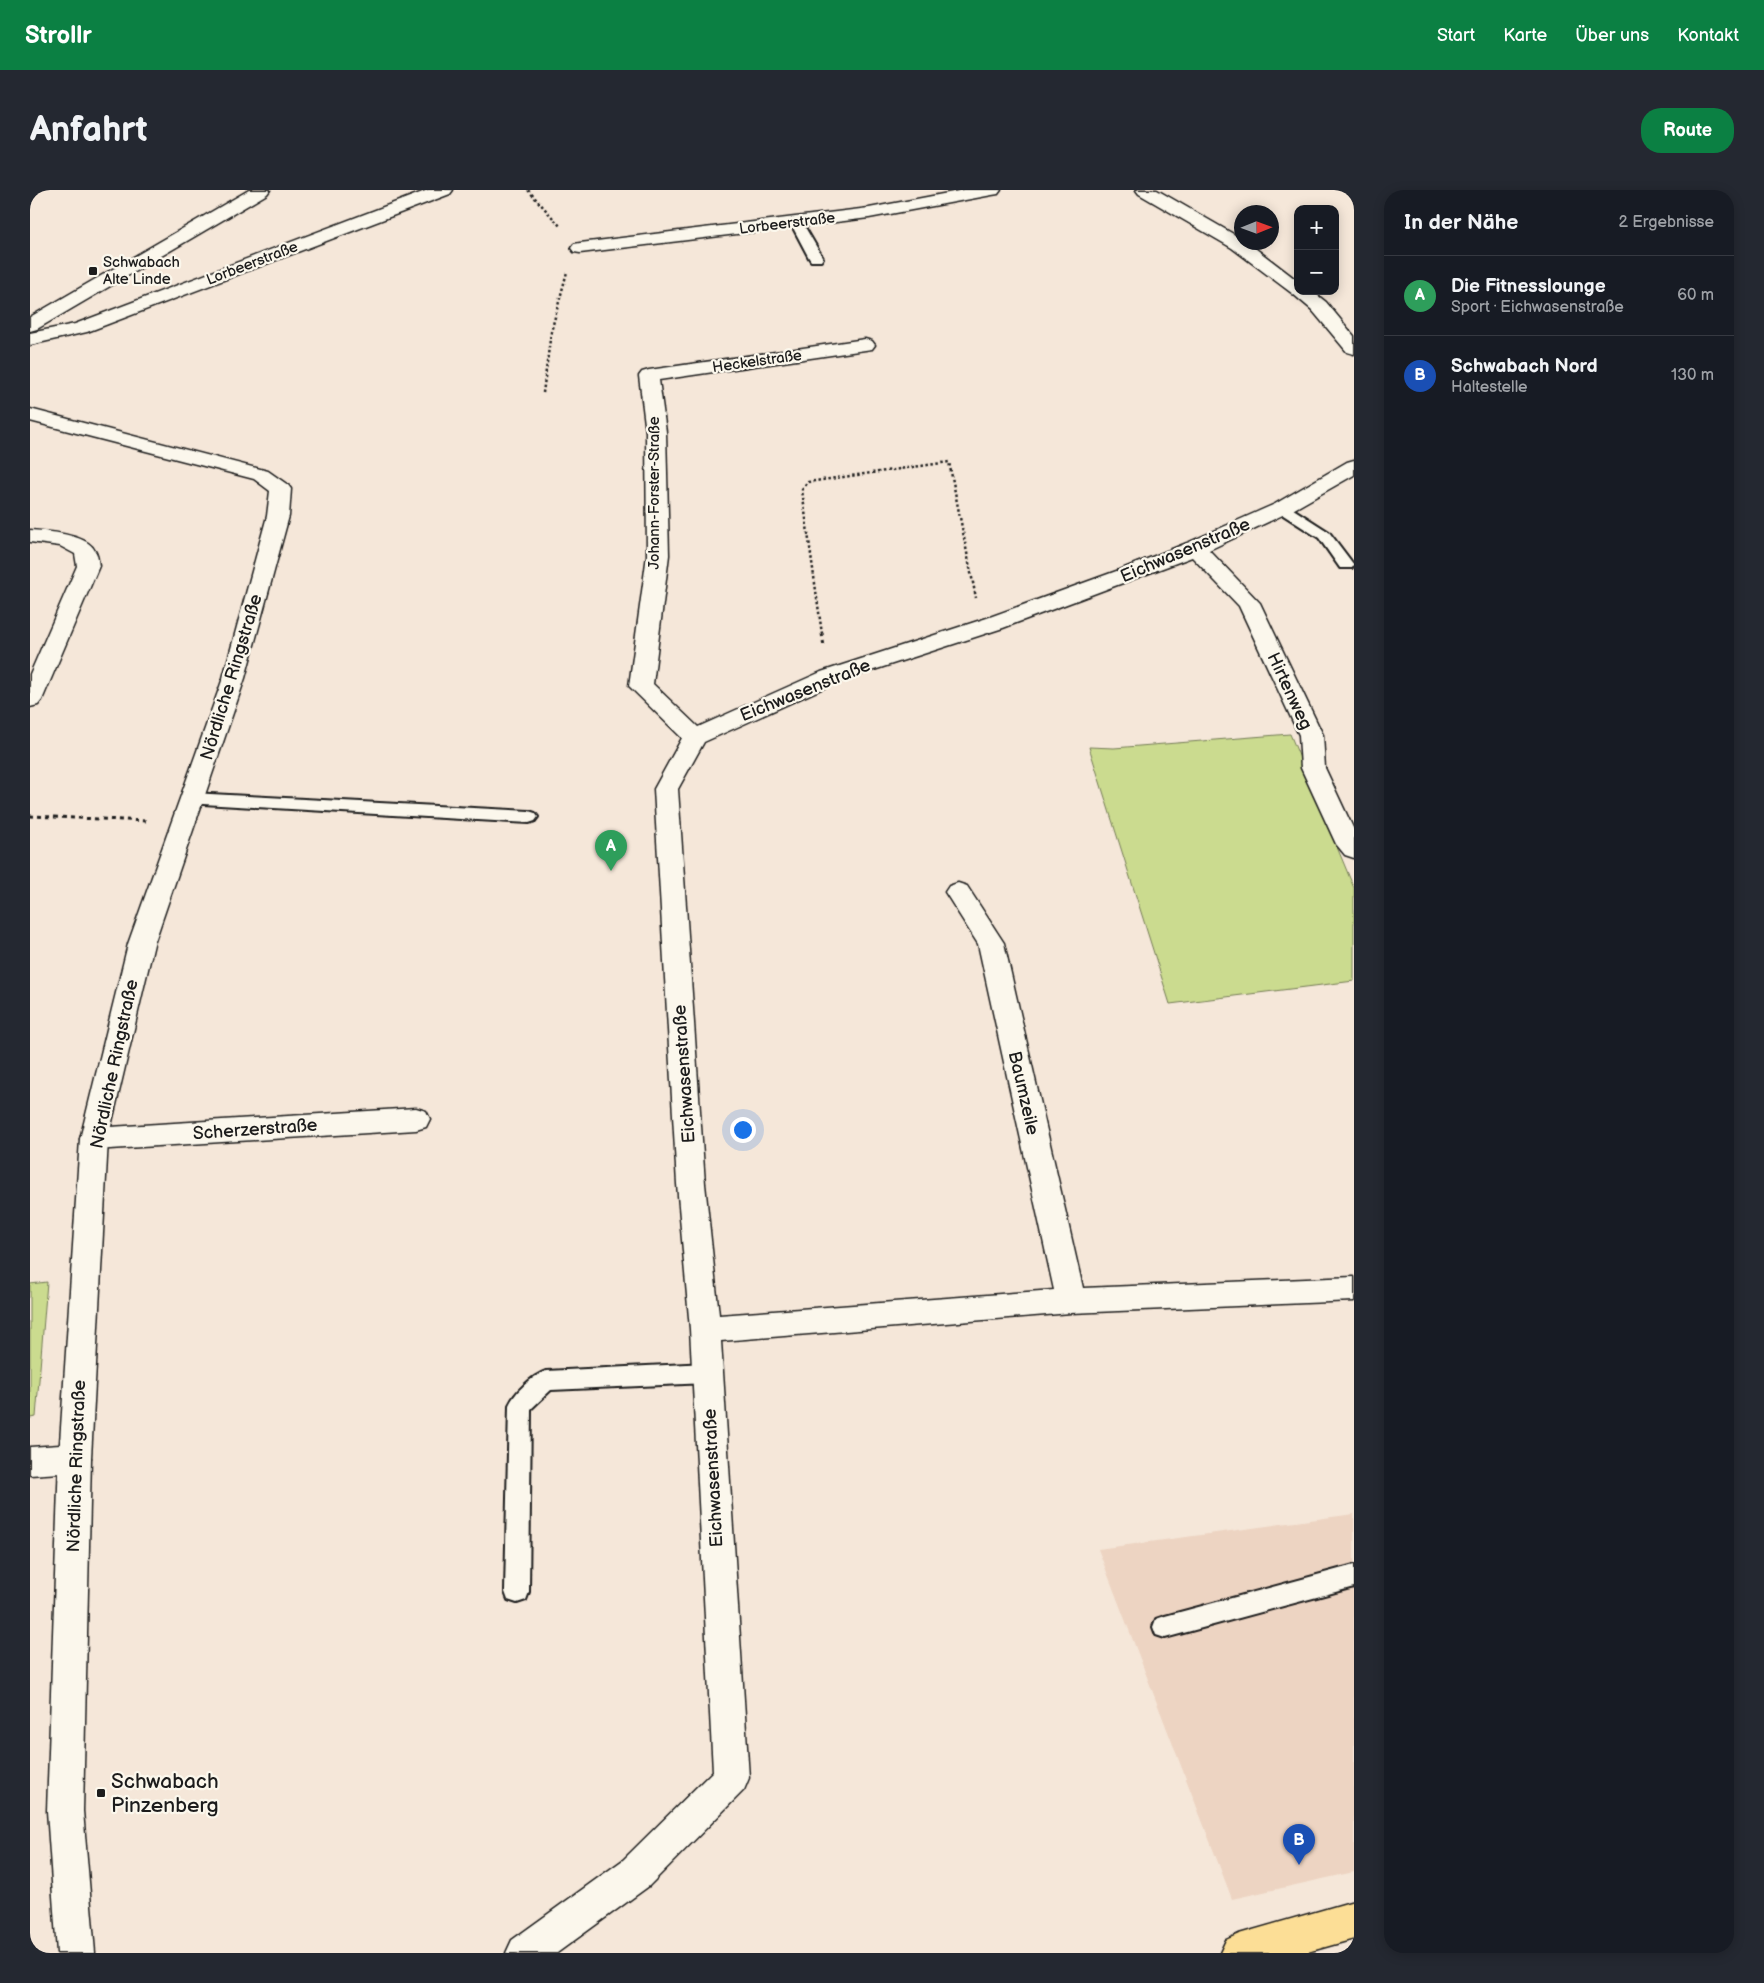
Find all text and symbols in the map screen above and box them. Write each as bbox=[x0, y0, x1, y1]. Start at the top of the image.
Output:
text: Strollr bbox=[25, 21, 92, 50]
text: Start bbox=[1437, 25, 1475, 46]
text: Karte bbox=[1503, 25, 1547, 46]
text: Über uns bbox=[1575, 25, 1649, 46]
text: Kontakt bbox=[1677, 25, 1739, 46]
button: Route bbox=[1641, 108, 1734, 153]
text: Anfahrt bbox=[30, 109, 148, 152]
north arrow bbox=[1234, 205, 1279, 250]
map controls bbox=[1294, 205, 1339, 295]
button: + bbox=[1294, 205, 1339, 250]
street label: Lorbeerstraße bbox=[738, 208, 836, 239]
text: In der Nähe bbox=[1404, 210, 1518, 235]
text: 2 Ergebnisse bbox=[1618, 213, 1714, 232]
street label: Lorbeerstraße bbox=[204, 237, 301, 290]
button: − bbox=[1294, 250, 1339, 295]
place label: Schwabach Alte Linde bbox=[103, 253, 180, 289]
marker: Schwabach Alte Linde bbox=[87, 265, 99, 277]
text: Die Fitnesslounge bbox=[1451, 275, 1606, 298]
text: A bbox=[1415, 286, 1425, 305]
text: 60 m bbox=[1677, 286, 1714, 305]
text: Sport · Eichwasenstraße bbox=[1451, 298, 1624, 317]
street label: Heckelstraße bbox=[711, 346, 803, 377]
text: Schwabach Nord bbox=[1451, 355, 1598, 378]
text: B bbox=[1414, 366, 1426, 385]
text: 130 m bbox=[1671, 366, 1714, 385]
text: Haltestelle bbox=[1451, 378, 1528, 397]
street label: Johann-Forster-Straße bbox=[645, 416, 664, 570]
street label: Eichwasenstraße bbox=[1117, 514, 1253, 587]
street label: Nördliche Ringstraße bbox=[196, 591, 267, 763]
street label: Hirtenweg bbox=[1263, 649, 1317, 733]
street label: Eichwasenstraße bbox=[737, 655, 874, 726]
pin: A bbox=[595, 830, 627, 871]
street label: Nördliche Ringstraße bbox=[86, 977, 143, 1151]
street label: Eichwasenstraße bbox=[669, 1004, 700, 1144]
street label: Baumzeile bbox=[1004, 1049, 1043, 1137]
street label: Scherzerstraße bbox=[192, 1115, 318, 1144]
your location bbox=[730, 1117, 756, 1143]
street label: Nördliche Ringstraße bbox=[63, 1379, 90, 1553]
street label: Eichwasenstraße bbox=[699, 1408, 728, 1548]
place label: Schwabach Pinzenberg bbox=[111, 1769, 219, 1818]
marker: Schwabach Pinzenberg bbox=[95, 1787, 107, 1799]
pin: B bbox=[1283, 1824, 1315, 1865]

